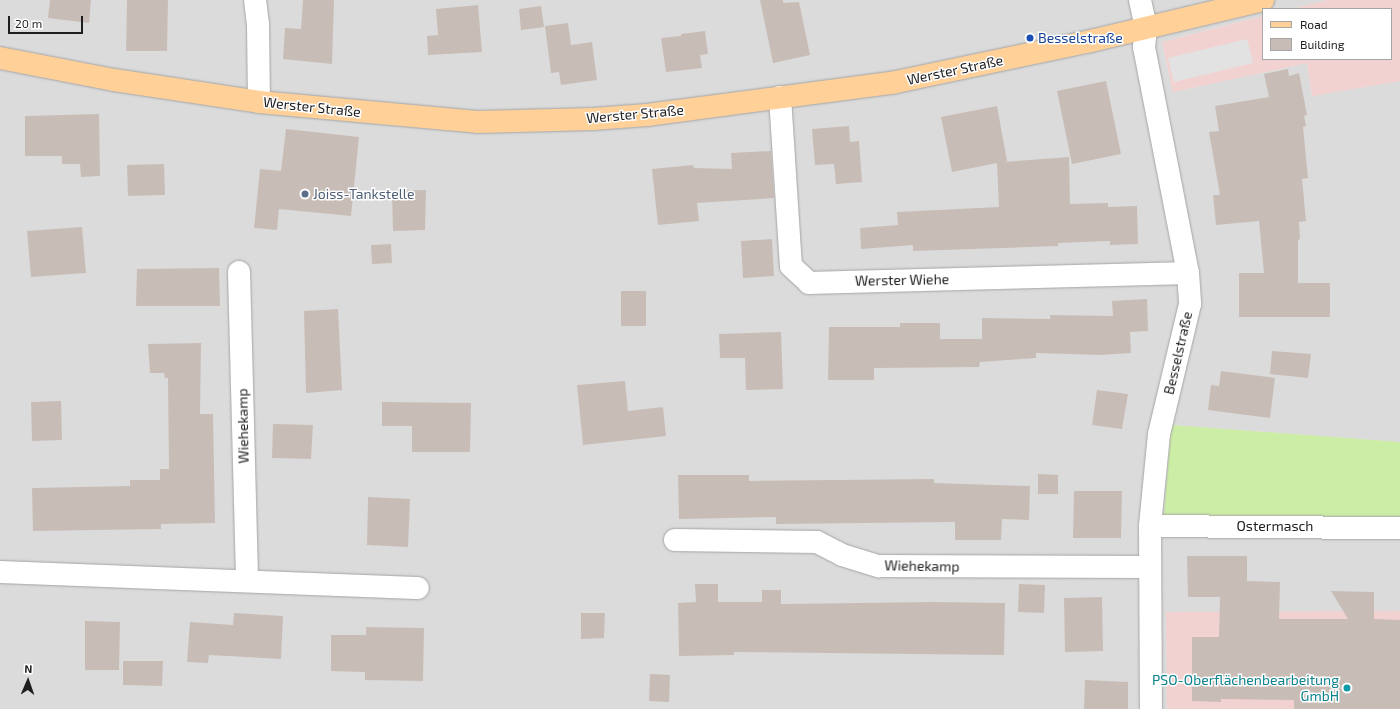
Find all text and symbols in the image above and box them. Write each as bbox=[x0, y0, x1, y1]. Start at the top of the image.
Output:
scale bar bbox=[10, 8, 85, 34]
legend bbox=[1262, 8, 1392, 60]
text: 20 m bbox=[15, 16, 42, 30]
text: Road bbox=[1300, 17, 1328, 31]
place label: Besselstraße bbox=[1038, 30, 1123, 46]
marker: Besselstraße bbox=[1025, 33, 1035, 43]
text: Building bbox=[1300, 37, 1344, 51]
street label: Werster Straße bbox=[905, 52, 1005, 88]
street label: Werster Straße bbox=[262, 94, 362, 120]
street label: Werster Straße bbox=[585, 101, 685, 127]
place label: Joiss-Tankstelle bbox=[313, 186, 414, 202]
marker: Joiss-Tankstelle bbox=[300, 189, 310, 199]
street label: Werster Wiehe bbox=[854, 271, 950, 289]
street label: Besselstraße bbox=[1160, 310, 1196, 396]
street label: Wiehekamp bbox=[234, 388, 252, 464]
street label: Ostermasch bbox=[1237, 518, 1313, 534]
street label: Wiehekamp bbox=[884, 557, 960, 575]
north arrow bbox=[8, 661, 48, 701]
text: N bbox=[24, 662, 33, 675]
place label: PSO-Oberflächenbearbeitung GmbH bbox=[1152, 672, 1339, 704]
marker: PSO-Oberflächenbearbeitung GmbH bbox=[1342, 683, 1352, 693]

